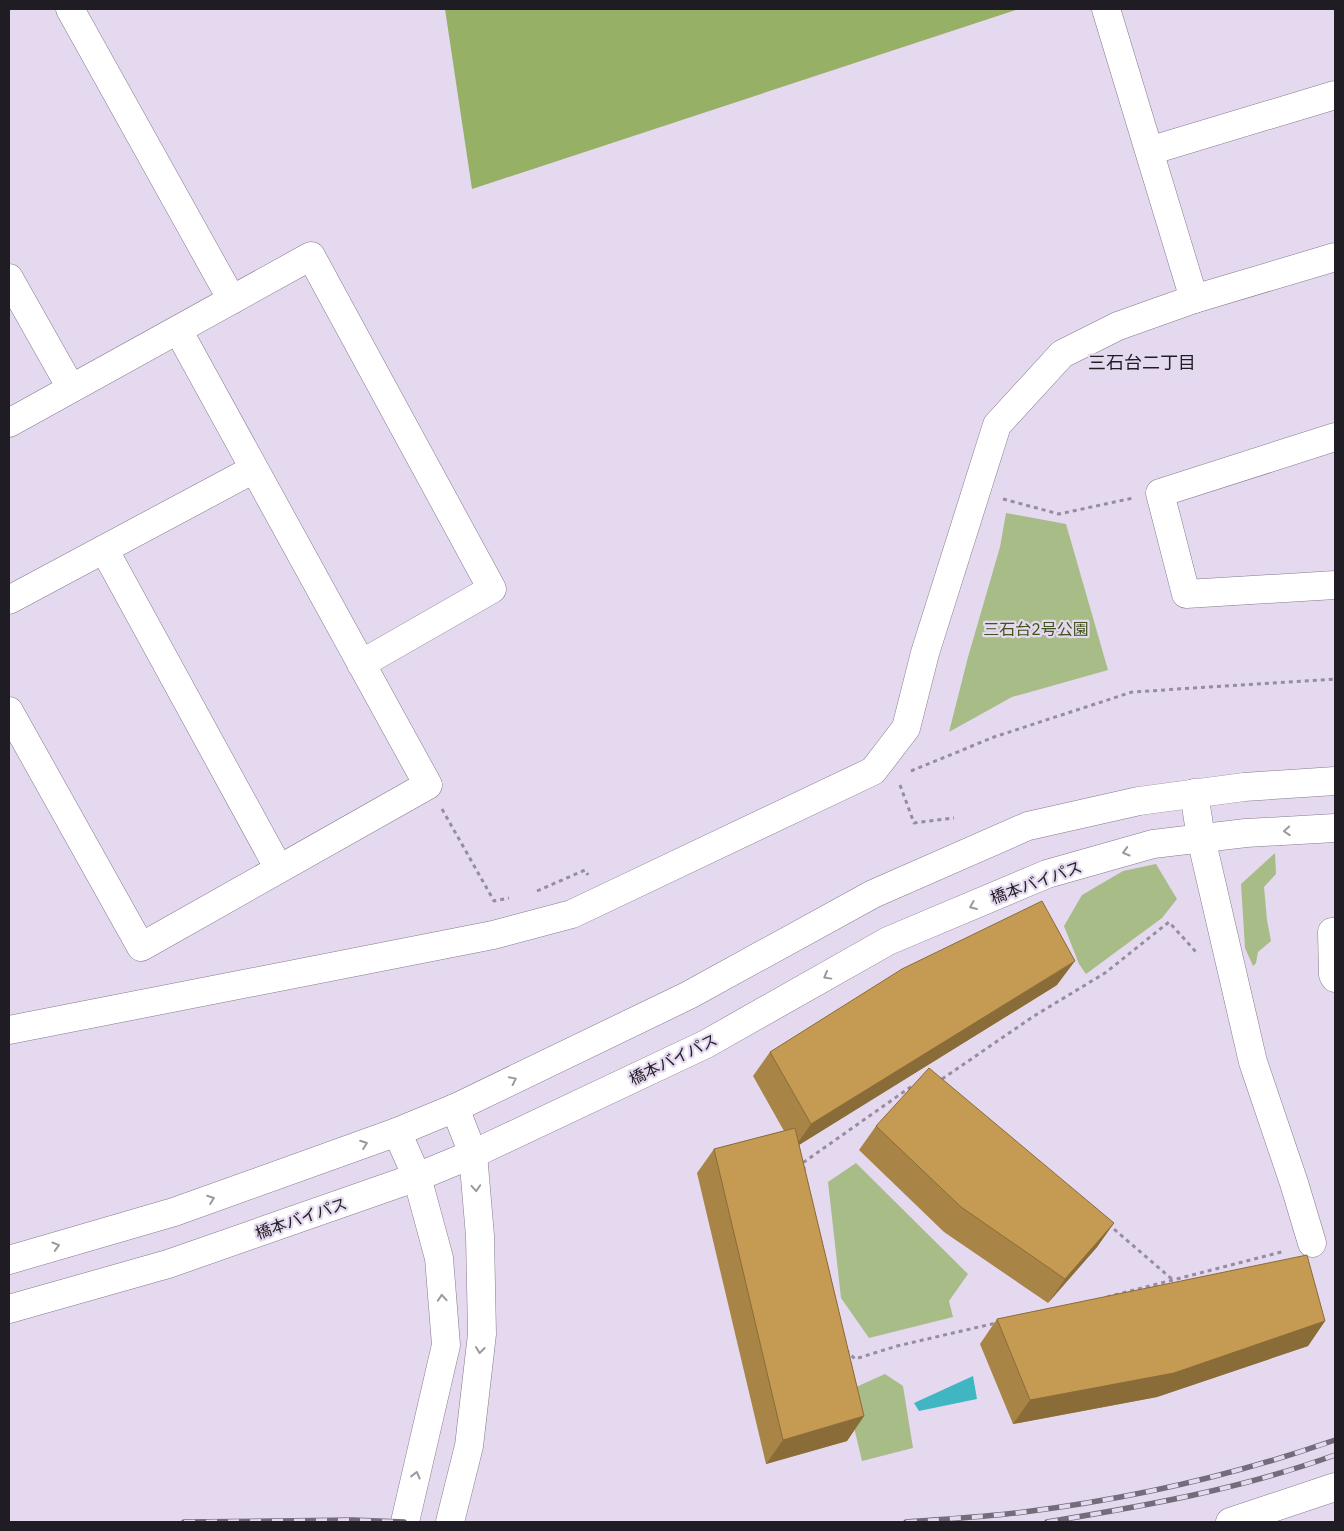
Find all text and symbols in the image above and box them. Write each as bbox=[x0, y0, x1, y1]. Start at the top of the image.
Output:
district label: 三石台二丁目 bbox=[1088, 351, 1196, 374]
park label: 三石台2号公園 bbox=[983, 619, 1089, 639]
one-way arrow bbox=[1282, 825, 1290, 836]
one-way arrow bbox=[1122, 846, 1130, 856]
street label: 橋本バイパス bbox=[988, 856, 1084, 908]
one-way arrow bbox=[969, 899, 978, 910]
one-way arrow bbox=[823, 970, 832, 980]
street label: 橋本バイパス bbox=[626, 1029, 720, 1089]
one-way arrow bbox=[508, 1076, 517, 1086]
one-way arrow bbox=[359, 1140, 368, 1150]
one-way arrow bbox=[470, 1184, 481, 1192]
street label: 橋本バイパス bbox=[253, 1193, 349, 1243]
one-way arrow bbox=[206, 1195, 215, 1205]
one-way arrow bbox=[51, 1242, 59, 1252]
one-way arrow bbox=[437, 1294, 448, 1302]
one-way arrow bbox=[475, 1347, 486, 1355]
one-way arrow bbox=[411, 1471, 421, 1479]

